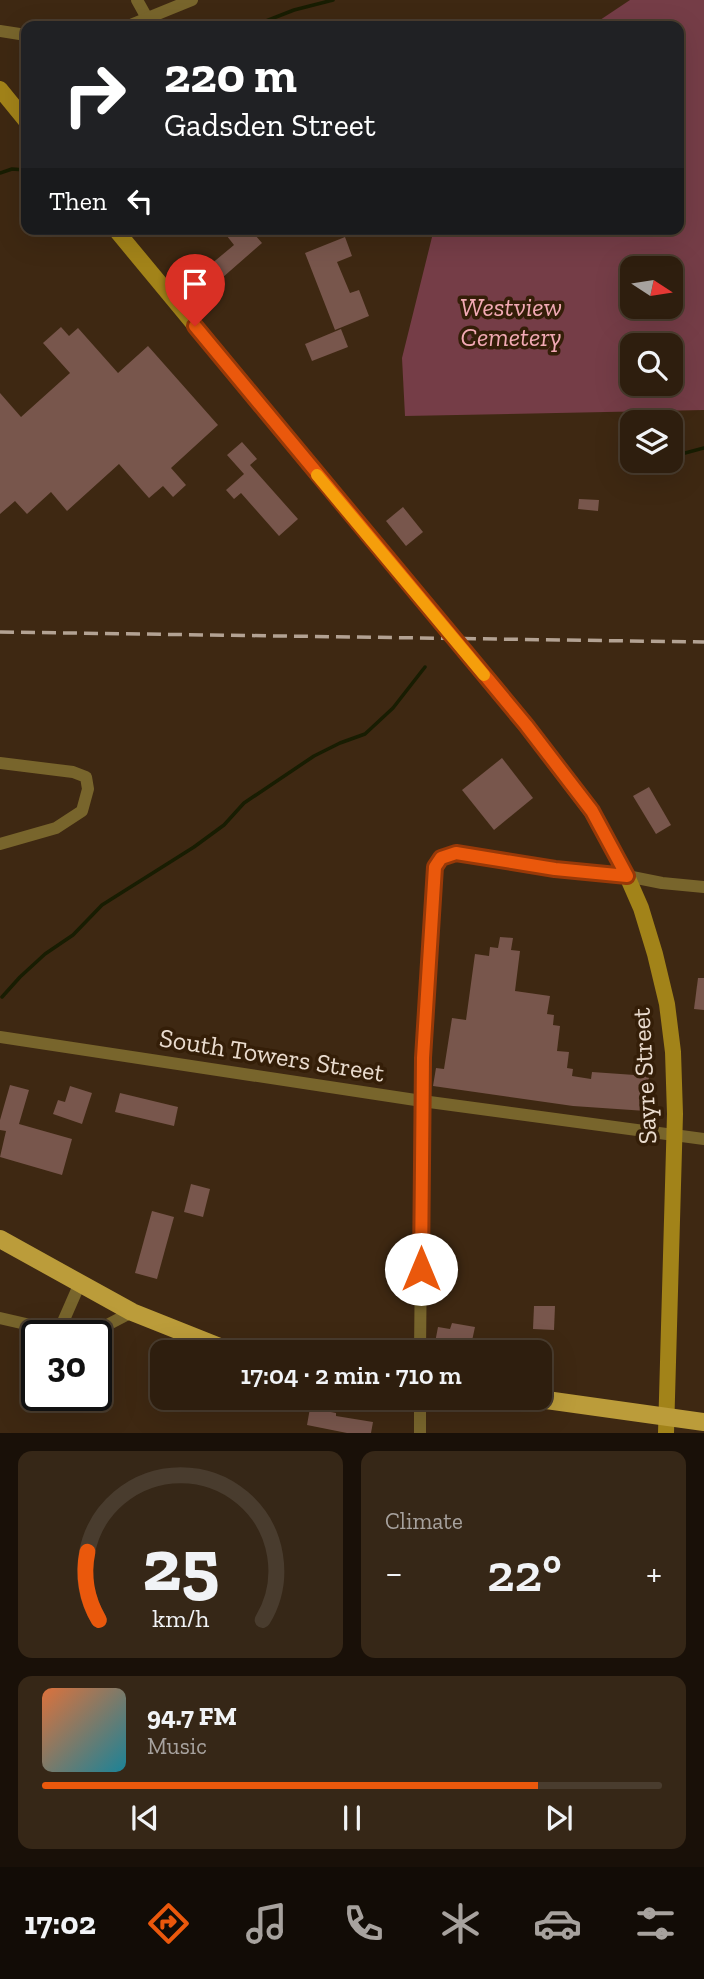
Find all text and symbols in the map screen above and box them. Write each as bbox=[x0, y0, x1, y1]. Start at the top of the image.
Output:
text: 220 m bbox=[164, 46, 297, 105]
icon: right bbox=[49, 49, 140, 140]
text: Gadsden Street bbox=[164, 106, 376, 144]
icon: left bbox=[121, 182, 159, 220]
text: Then bbox=[49, 185, 107, 217]
pin bbox=[165, 254, 225, 326]
north arrow bbox=[620, 256, 682, 318]
map controls bbox=[620, 256, 683, 473]
icon: arrive bbox=[176, 265, 214, 303]
park label: Westview Cemetery bbox=[460, 291, 562, 353]
button: search bbox=[620, 333, 683, 396]
button: layers bbox=[620, 410, 683, 473]
street label: Sayre Street bbox=[624, 1007, 664, 1145]
street label: South Towers Street bbox=[157, 1021, 387, 1089]
position arrow bbox=[384, 1232, 458, 1306]
speed limit sign: 30 bbox=[21, 1320, 112, 1411]
text: 17:04 · 2 min · 710 m bbox=[240, 1359, 462, 1391]
text: Climate bbox=[385, 1507, 463, 1535]
text: 25 bbox=[142, 1522, 219, 1610]
text: 22° bbox=[487, 1542, 562, 1604]
text: − bbox=[385, 1550, 403, 1596]
text: + bbox=[646, 1550, 662, 1596]
text: km/h bbox=[152, 1603, 209, 1633]
text: 94.7 FM bbox=[147, 1700, 237, 1732]
text: Music bbox=[147, 1732, 207, 1760]
icon: previous bbox=[126, 1799, 164, 1837]
icon: pause bbox=[333, 1799, 371, 1837]
icon: next bbox=[540, 1799, 578, 1837]
icon: directions bbox=[144, 1899, 193, 1948]
icon: music bbox=[242, 1899, 291, 1948]
icon: phone bbox=[339, 1899, 388, 1948]
icon: climate bbox=[436, 1899, 485, 1948]
icon: car bbox=[533, 1899, 582, 1948]
icon: filters bbox=[631, 1899, 680, 1948]
text: 17:02 bbox=[24, 1904, 96, 1942]

